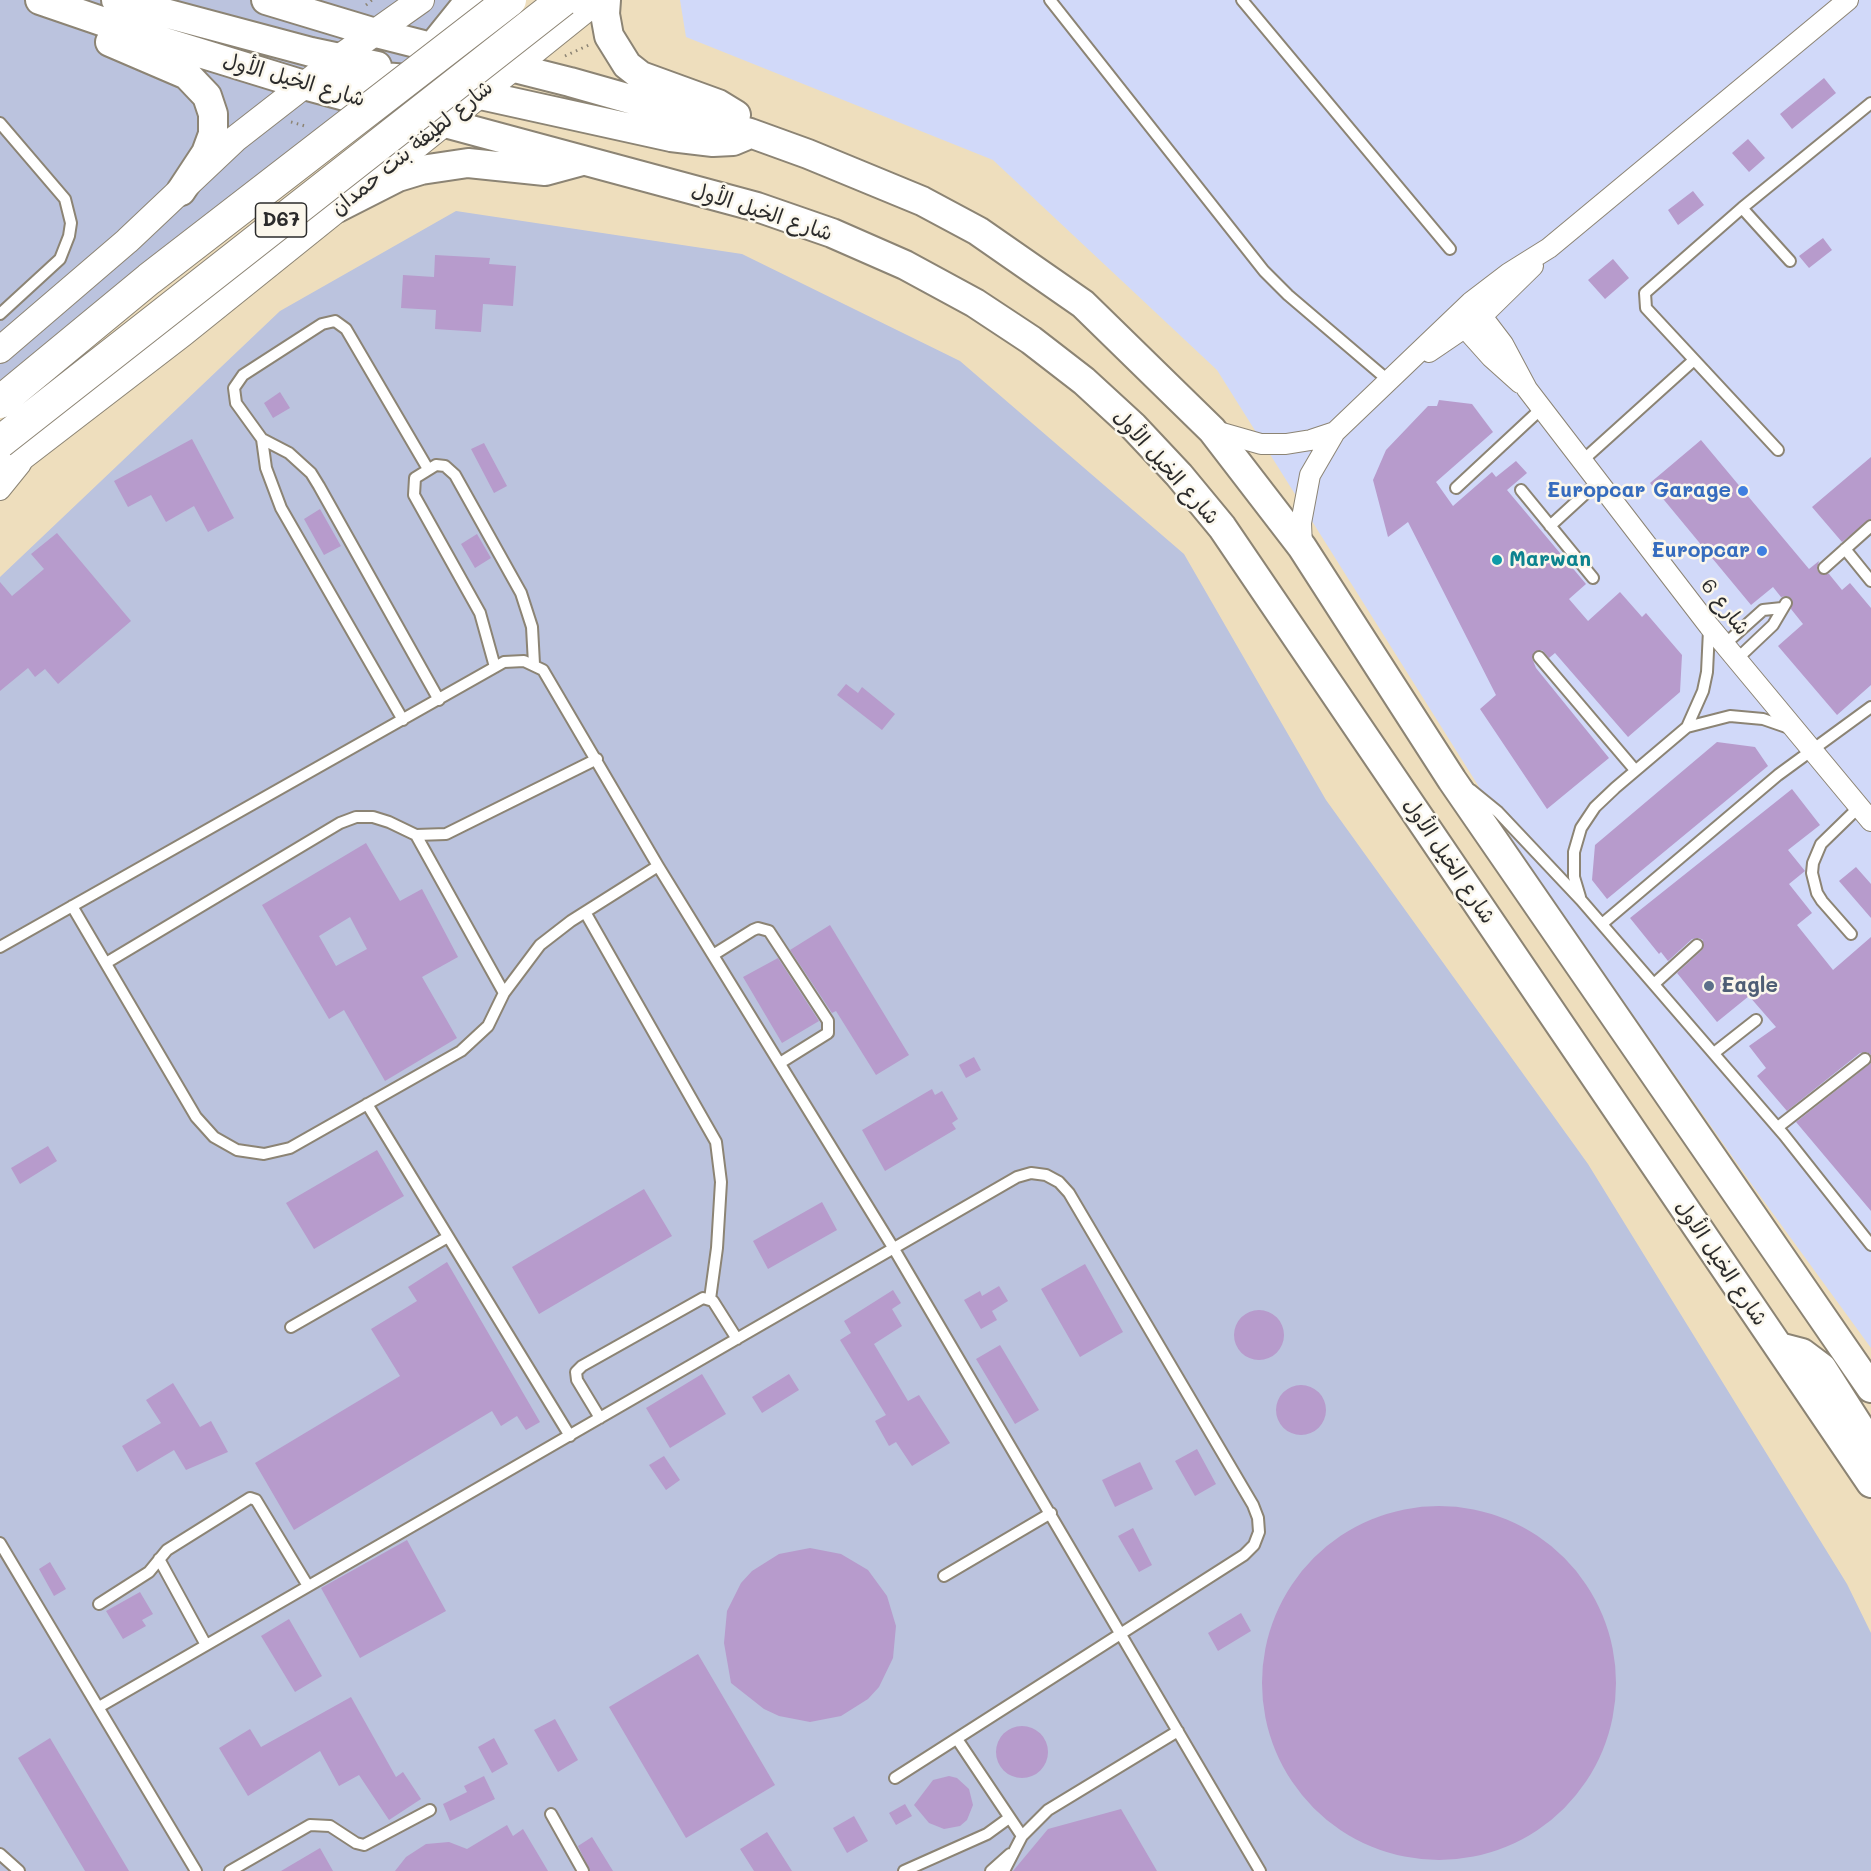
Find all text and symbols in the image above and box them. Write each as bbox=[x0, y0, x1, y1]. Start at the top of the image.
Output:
street label: شارع الخيل الأول bbox=[220, 48, 368, 112]
street label: شارع لطيفة بنت حمدان bbox=[326, 75, 498, 221]
street label: شارع الخيل الأول bbox=[688, 177, 836, 247]
road number: D67 bbox=[256, 203, 306, 237]
street label: شارع الخيل الأول bbox=[1108, 404, 1224, 530]
place label: Europcar Garage bbox=[1547, 478, 1731, 504]
marker: Europcar Garage bbox=[1736, 484, 1750, 498]
place label: Europcar bbox=[1651, 538, 1750, 564]
marker: Europcar bbox=[1755, 544, 1769, 558]
place label: Marwan bbox=[1509, 547, 1591, 573]
marker: Marwan bbox=[1490, 553, 1504, 567]
street label: شارع 6 bbox=[1695, 574, 1755, 640]
street label: شارع الخيل الأول bbox=[1398, 793, 1500, 929]
place label: Eagle bbox=[1721, 973, 1778, 999]
marker: Eagle bbox=[1702, 979, 1716, 993]
street label: شارع الخيل الأول bbox=[1670, 1195, 1772, 1331]

